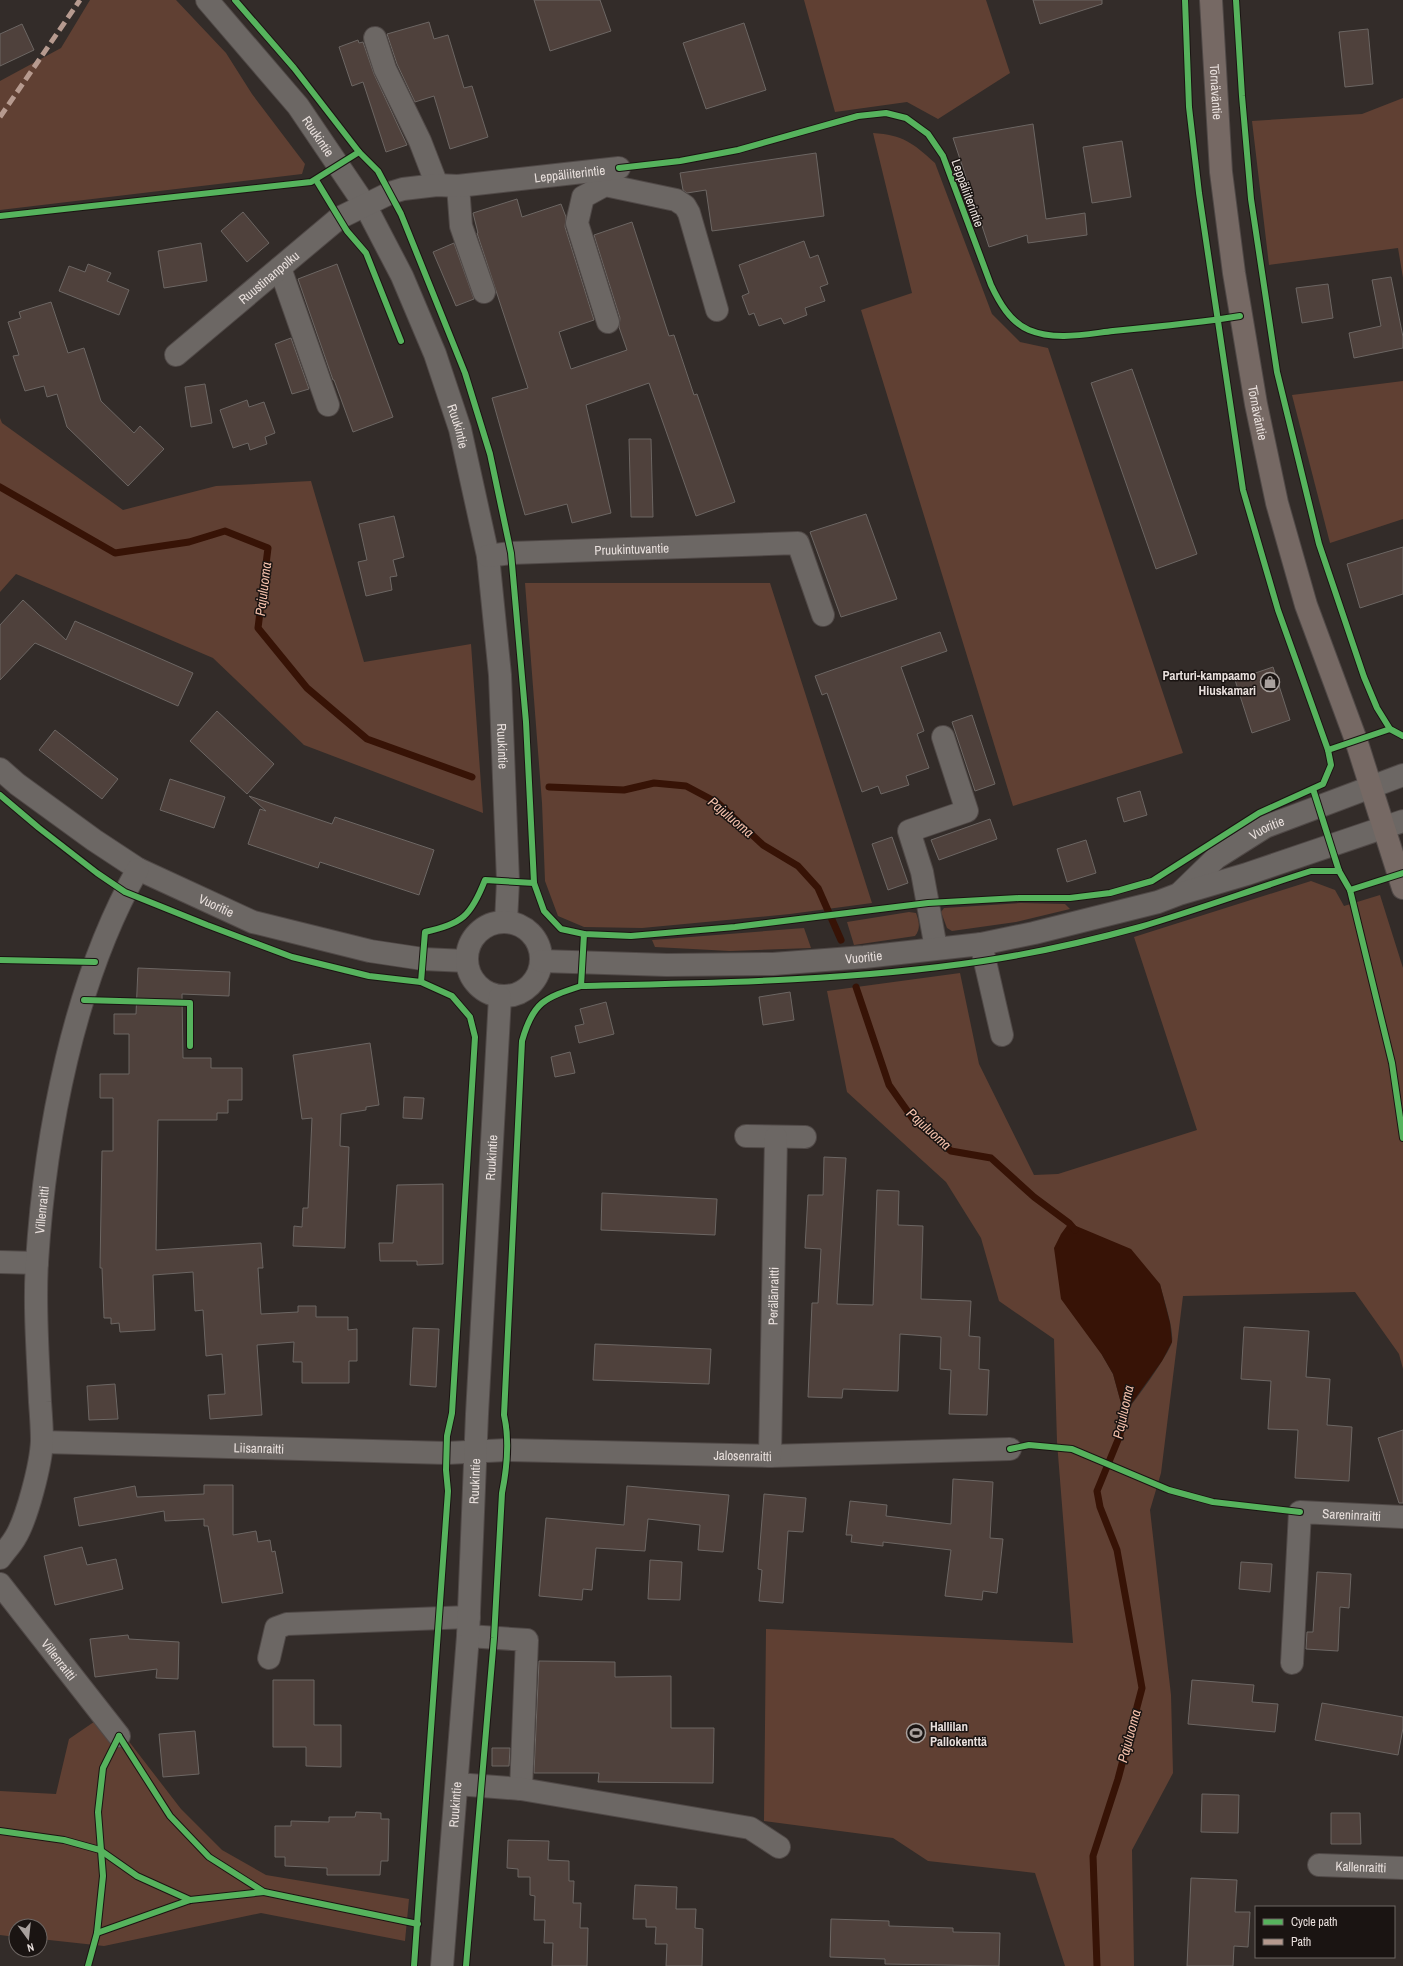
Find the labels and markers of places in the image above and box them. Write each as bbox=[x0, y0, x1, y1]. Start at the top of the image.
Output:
place label: Parturi-kampaamo Hiuskamari bbox=[1162, 667, 1256, 699]
shop icon: Parturi-kampaamo Hiuskamari bbox=[1259, 671, 1281, 693]
place label: Hallilan Pallokenttä bbox=[930, 1718, 987, 1750]
sports icon: Hallilan Pallokenttä bbox=[905, 1722, 927, 1744]

